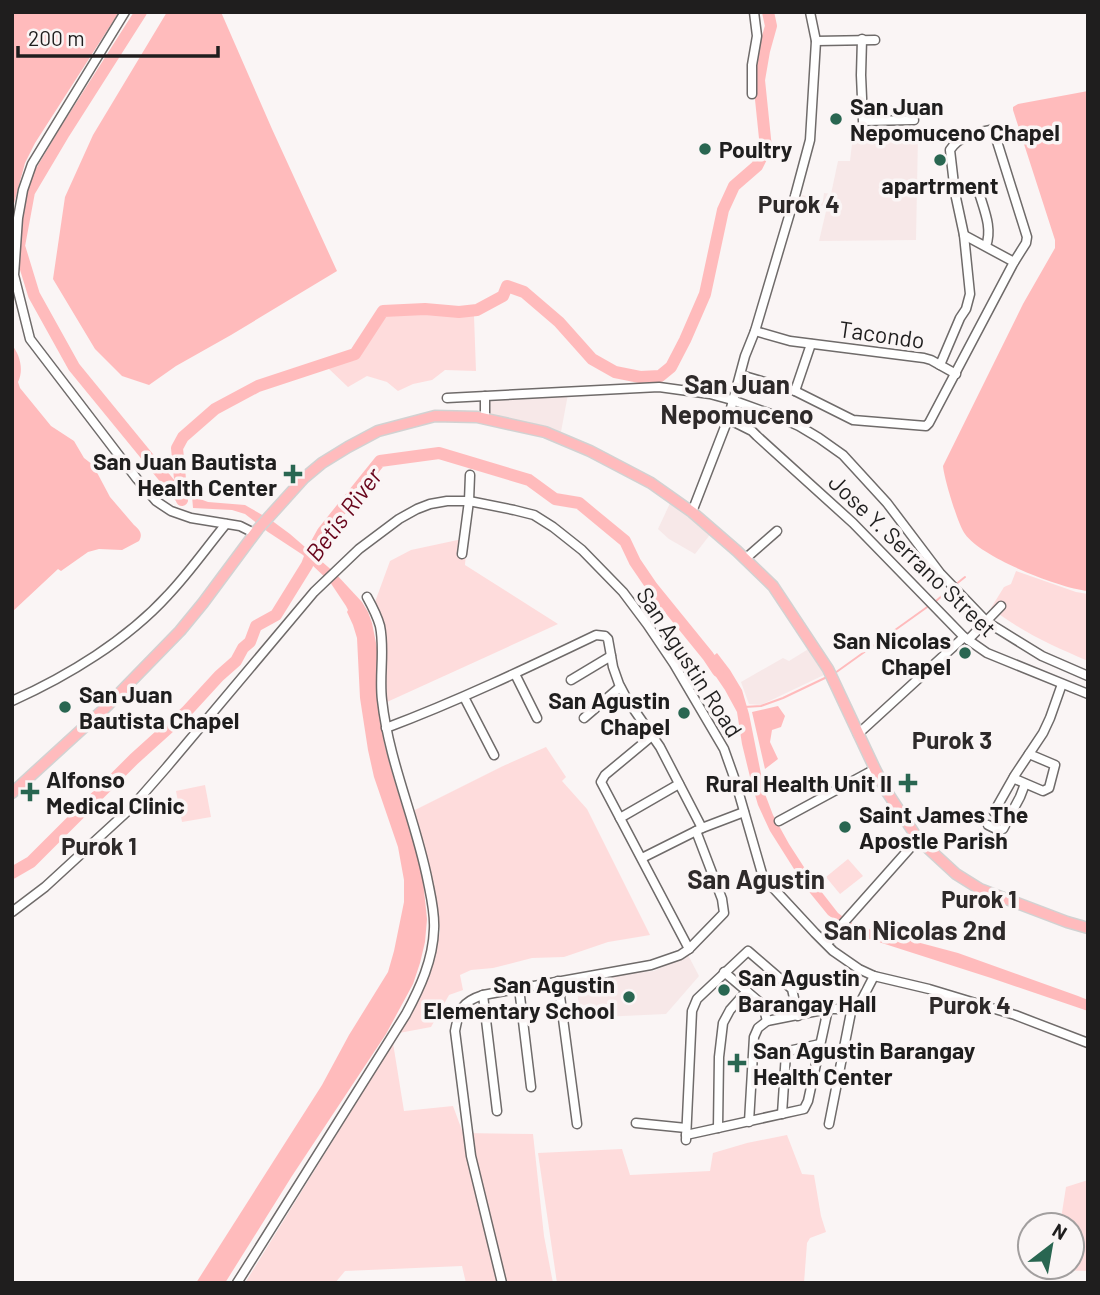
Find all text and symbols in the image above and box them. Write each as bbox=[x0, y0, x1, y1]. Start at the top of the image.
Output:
scale bar bbox=[18, 14, 217, 58]
text: 200 m bbox=[28, 25, 85, 50]
place label: San Juan Nepomuceno Chapel bbox=[850, 92, 1060, 146]
marker: San Juan Nepomuceno Chapel bbox=[828, 111, 844, 127]
place label: Poultry bbox=[719, 135, 793, 163]
marker: Poultry bbox=[697, 141, 713, 157]
marker: apartrment bbox=[932, 152, 948, 168]
place label: apartrment bbox=[882, 171, 998, 199]
district label: Purok 4 bbox=[758, 189, 840, 218]
street label: Tacondo bbox=[837, 314, 927, 354]
district label: San Juan Nepomuceno bbox=[660, 368, 814, 429]
place label: San Juan Bautista Health Center bbox=[93, 447, 277, 501]
water label: Betis River bbox=[299, 461, 388, 566]
marker: San Juan Bautista Health Center bbox=[283, 464, 303, 484]
street label: Jose Y. Serrano Street bbox=[823, 468, 1003, 642]
street label: San Agustin Road bbox=[631, 582, 749, 742]
place label: San Nicolas Chapel bbox=[833, 626, 951, 680]
marker: San Nicolas Chapel bbox=[957, 645, 973, 661]
place label: San Juan Bautista Chapel bbox=[79, 680, 239, 734]
place label: San Agustin Chapel bbox=[548, 686, 670, 740]
marker: San Juan Bautista Chapel bbox=[57, 699, 73, 715]
marker: San Agustin Chapel bbox=[676, 705, 692, 721]
district label: Purok 3 bbox=[912, 725, 992, 754]
place label: Alfonso Medical Clinic bbox=[46, 765, 185, 819]
place label: Rural Health Unit II bbox=[705, 769, 892, 797]
marker: Rural Health Unit II bbox=[898, 773, 918, 793]
marker: Alfonso Medical Clinic bbox=[20, 782, 40, 802]
place label: Saint James The Apostle Parish bbox=[859, 800, 1028, 854]
marker: Saint James The Apostle Parish bbox=[837, 819, 853, 835]
district label: Purok 1 bbox=[61, 831, 137, 860]
district label: San Agustin bbox=[687, 863, 825, 894]
district label: Purok 1 bbox=[941, 884, 1017, 913]
district label: San Nicolas 2nd bbox=[824, 914, 1006, 945]
place label: San Agustin Barangay Hall bbox=[738, 963, 876, 1017]
place label: San Agustin Elementary School bbox=[423, 970, 615, 1024]
marker: San Agustin Barangay Hall bbox=[716, 982, 732, 998]
marker: San Agustin Elementary School bbox=[621, 989, 637, 1005]
district label: Purok 4 bbox=[929, 990, 1011, 1019]
place label: San Agustin Barangay Health Center bbox=[753, 1036, 976, 1090]
marker: San Agustin Barangay Health Center bbox=[727, 1053, 747, 1073]
north arrow bbox=[1016, 1211, 1086, 1281]
text: N bbox=[1049, 1218, 1071, 1244]

